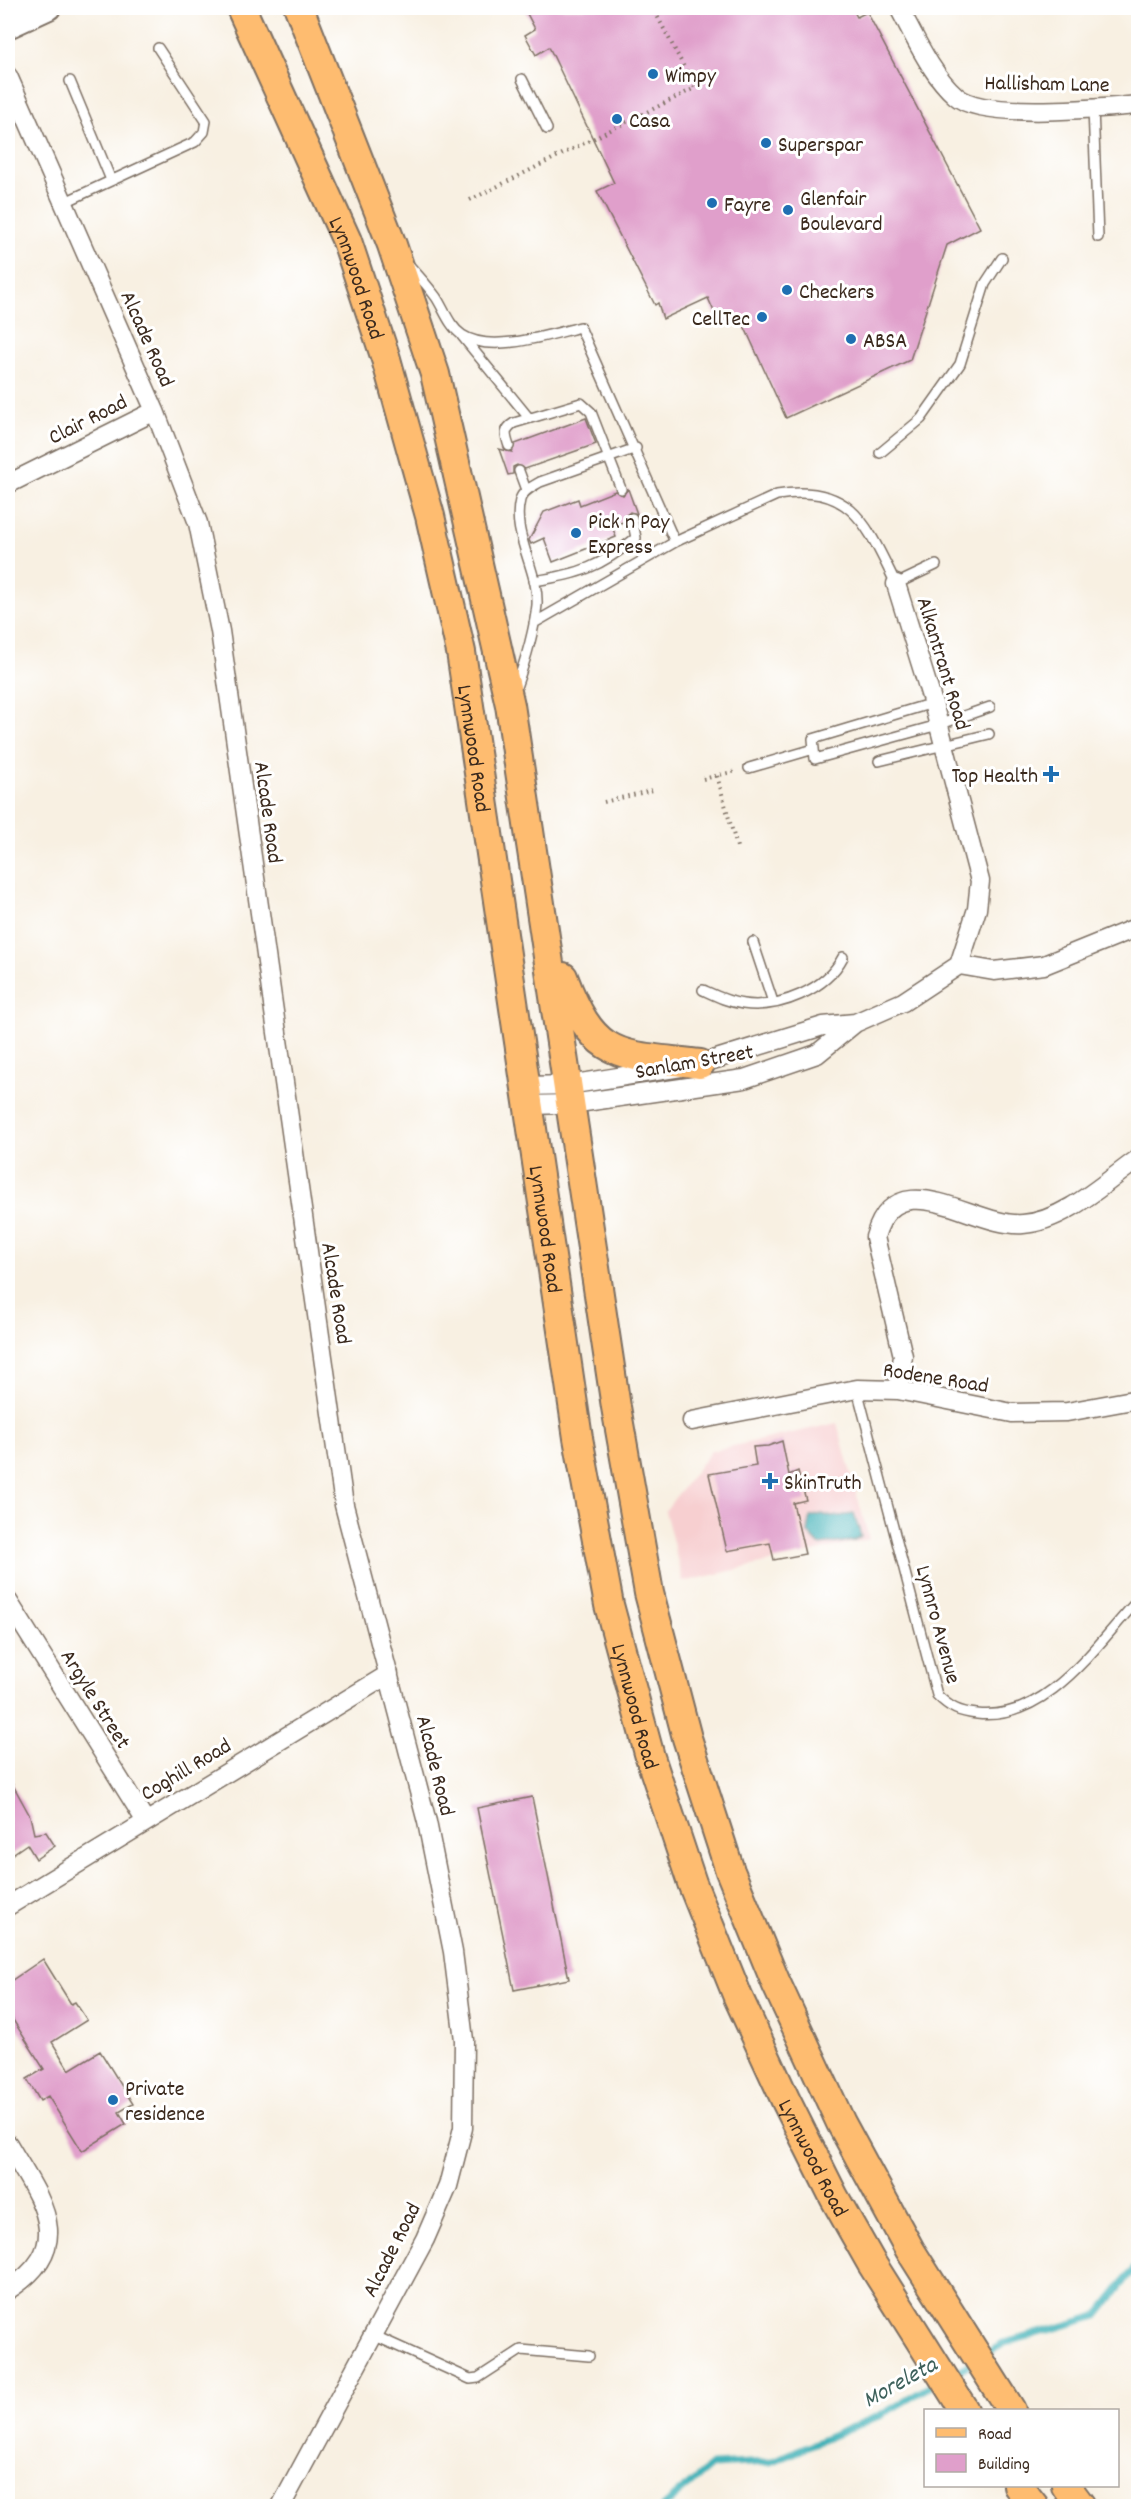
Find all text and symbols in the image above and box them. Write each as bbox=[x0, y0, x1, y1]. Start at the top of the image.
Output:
place label: Wimpy bbox=[665, 62, 717, 93]
marker: Wimpy bbox=[646, 67, 660, 81]
street label: Hallisham Lane bbox=[984, 69, 1110, 102]
place label: Casa bbox=[629, 107, 670, 138]
marker: Casa bbox=[610, 112, 624, 126]
place label: Superspar bbox=[778, 131, 864, 162]
marker: Superspar bbox=[759, 136, 773, 150]
place label: Glenfair Boulevard bbox=[800, 185, 883, 241]
place label: Fayre bbox=[724, 191, 771, 222]
marker: Fayre bbox=[705, 196, 719, 210]
marker: Glenfair Boulevard bbox=[781, 203, 795, 217]
street label: Lynnwood Road bbox=[319, 212, 391, 344]
place label: Checkers bbox=[799, 278, 875, 309]
marker: Checkers bbox=[780, 283, 794, 297]
street label: Alcade Road bbox=[111, 286, 181, 393]
place label: CellTec bbox=[692, 305, 750, 336]
marker: CellTec bbox=[755, 310, 769, 324]
place label: ABSA bbox=[863, 327, 907, 358]
marker: ABSA bbox=[844, 332, 858, 346]
street label: Clair Road bbox=[44, 388, 133, 454]
place label: Pick n Pay Express bbox=[588, 508, 670, 564]
marker: Pick n Pay Express bbox=[569, 526, 583, 540]
street label: Alkantrant Road bbox=[907, 594, 977, 734]
street label: Lynnwood Road bbox=[447, 683, 497, 815]
street label: Alcade Road bbox=[244, 760, 289, 865]
place label: Top Health bbox=[952, 762, 1038, 793]
marker: Top Health bbox=[1042, 765, 1060, 783]
street label: Sanlam Street bbox=[633, 1038, 756, 1089]
street label: Lynnwood Road bbox=[519, 1163, 568, 1295]
street label: Alcade Road bbox=[311, 1240, 358, 1347]
street label: Rodene Road bbox=[880, 1356, 990, 1403]
place label: SkinTruth bbox=[784, 1469, 862, 1500]
marker: SkinTruth bbox=[761, 1472, 779, 1490]
street label: Lynnro Avenue bbox=[906, 1562, 967, 1688]
street label: Lynnwood Road bbox=[601, 1641, 665, 1774]
street label: Argyle Street bbox=[51, 1644, 137, 1756]
street label: Alcade Road bbox=[406, 1712, 461, 1819]
street label: Coghill Road bbox=[136, 1732, 238, 1810]
place label: Private residence bbox=[125, 2075, 205, 2131]
marker: Private residence bbox=[106, 2093, 120, 2107]
street label: Lynnwood Road bbox=[768, 2094, 854, 2224]
street label: Alcade Road bbox=[356, 2198, 430, 2303]
water label: Moreleta bbox=[857, 2348, 945, 2418]
legend bbox=[924, 2409, 1119, 2487]
text: Road bbox=[978, 2423, 1012, 2448]
text: Building bbox=[978, 2453, 1030, 2478]

